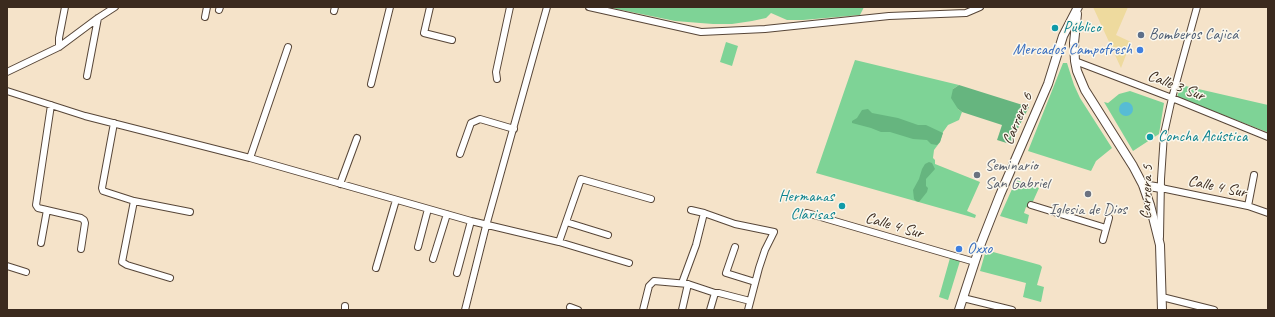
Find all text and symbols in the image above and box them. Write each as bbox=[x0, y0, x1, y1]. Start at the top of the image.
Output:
place label: Público bbox=[1063, 18, 1101, 38]
marker: Público bbox=[1050, 23, 1060, 33]
place label: Bomberos Cajicá bbox=[1149, 25, 1238, 45]
marker: Bomberos Cajicá bbox=[1136, 30, 1146, 40]
place label: Mercados Campofresh bbox=[1013, 40, 1132, 60]
marker: Mercados Campofresh bbox=[1135, 45, 1145, 55]
street label: Calle 3 Sur bbox=[1145, 66, 1207, 106]
street label: Carrera 6 bbox=[998, 90, 1038, 148]
place label: Concha Acústica bbox=[1158, 127, 1247, 147]
marker: Concha Acústica bbox=[1145, 132, 1155, 142]
place label: Seminario San Gabriel bbox=[985, 156, 1049, 194]
street label: Carrera 5 bbox=[1136, 164, 1158, 220]
marker: Seminario San Gabriel bbox=[972, 170, 982, 180]
street label: Calle 4 Sur bbox=[1186, 171, 1248, 203]
place label: Hermanas Clarisas bbox=[779, 187, 834, 225]
marker: Iglesia de Dios bbox=[1083, 189, 1093, 199]
place label: Iglesia de Dios bbox=[1049, 200, 1127, 220]
marker: Hermanas Clarisas bbox=[837, 201, 847, 211]
street label: Calle 4 Sur bbox=[863, 209, 925, 243]
place label: Oxxo bbox=[967, 239, 992, 259]
marker: Oxxo bbox=[954, 244, 964, 254]

